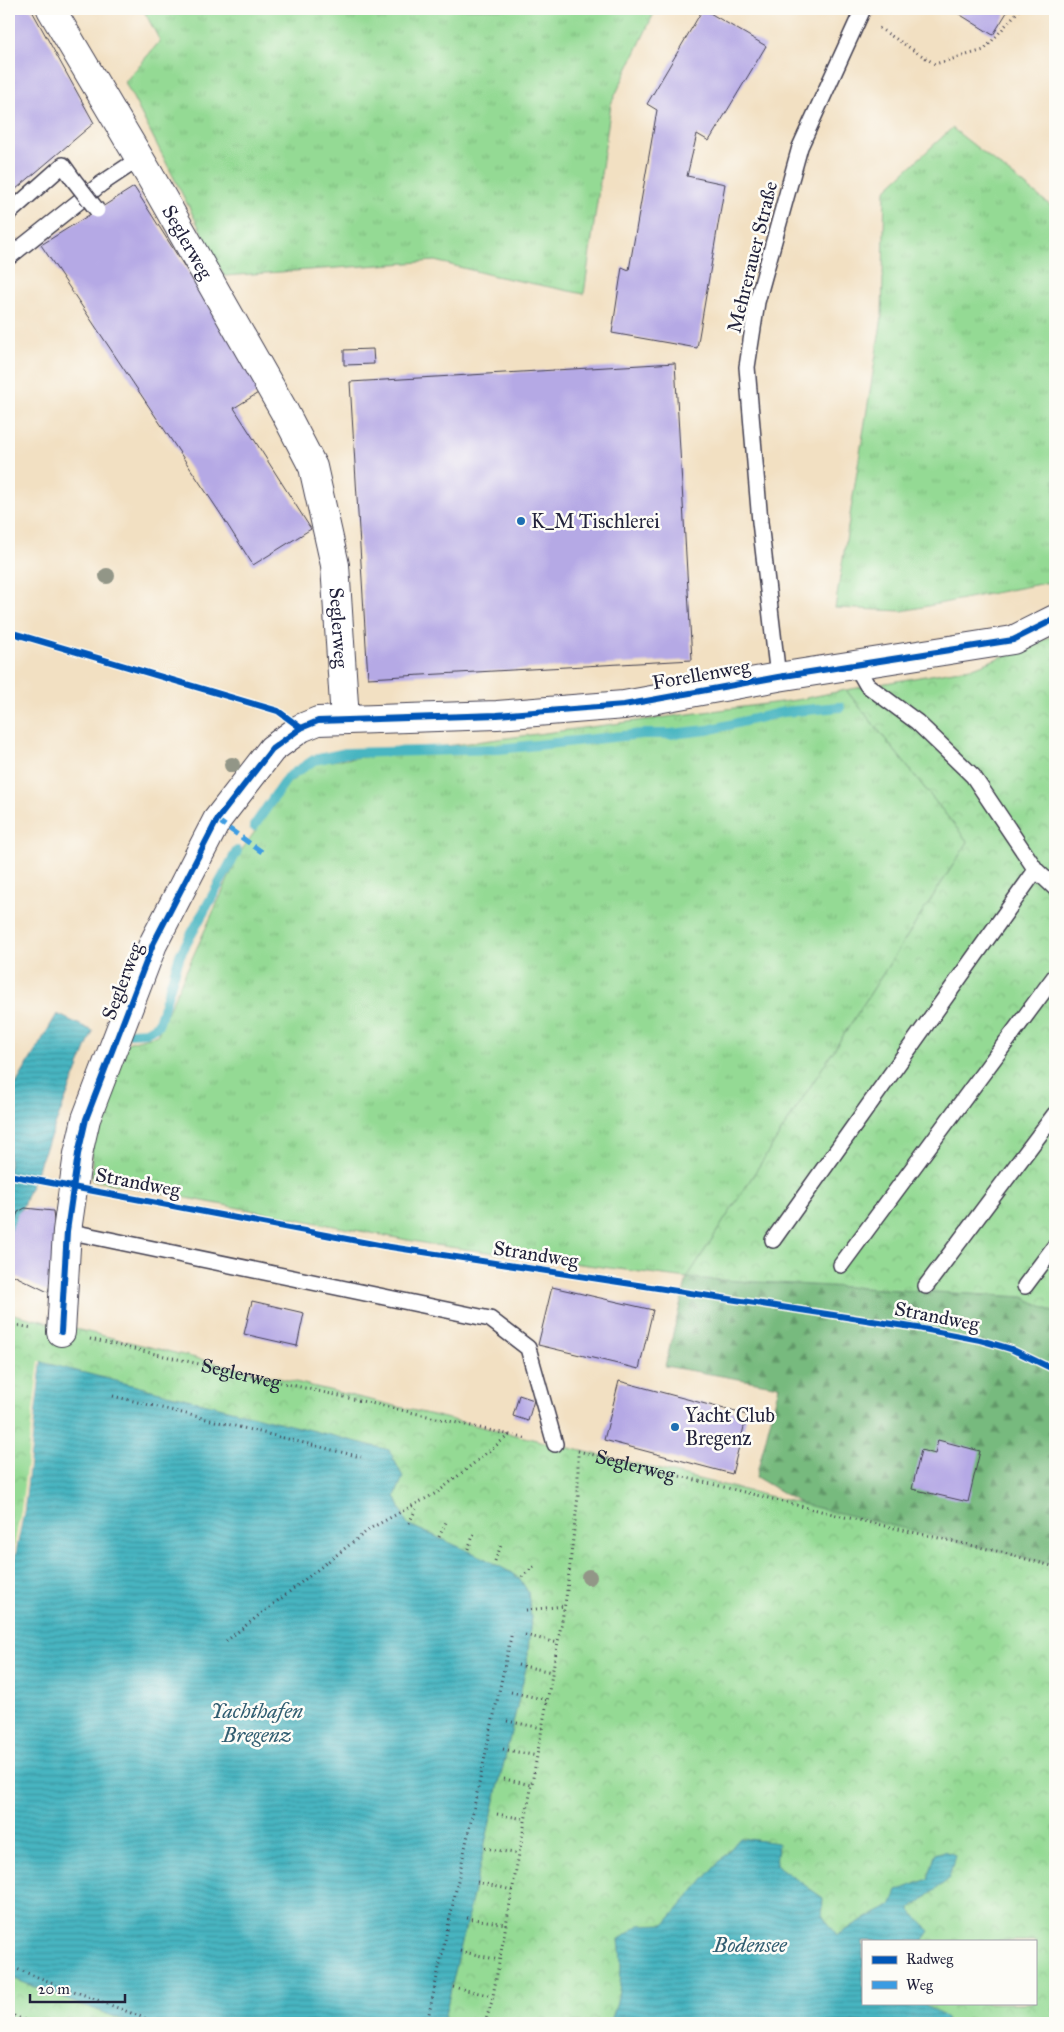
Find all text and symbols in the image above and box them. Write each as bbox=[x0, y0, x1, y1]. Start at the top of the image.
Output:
street label: Mehrerauer Straße bbox=[722, 179, 782, 335]
street label: Seglerweg bbox=[157, 201, 218, 284]
place label: K_M Tischlerei bbox=[531, 509, 660, 533]
marker: K_M Tischlerei bbox=[515, 515, 527, 527]
street label: Seglerweg bbox=[324, 586, 354, 670]
street label: Forellenweg bbox=[650, 653, 753, 695]
street label: Seglerweg bbox=[96, 938, 149, 1023]
street label: Strandweg bbox=[93, 1162, 183, 1203]
street label: Strandweg bbox=[492, 1235, 581, 1274]
street label: Strandweg bbox=[892, 1296, 982, 1337]
street label: Seglerweg bbox=[199, 1353, 284, 1395]
place label: Yacht Club Bregenz bbox=[685, 1403, 775, 1451]
marker: Yacht Club Bregenz bbox=[669, 1421, 681, 1433]
street label: Seglerweg bbox=[593, 1444, 678, 1488]
water label: Yachthafen Bregenz bbox=[211, 1698, 303, 1748]
water label: Bodensee bbox=[712, 1932, 788, 1958]
legend bbox=[862, 1940, 1036, 2004]
text: Radweg bbox=[906, 1950, 954, 1968]
scale bar bbox=[30, 1972, 125, 2004]
text: Weg bbox=[906, 1976, 934, 1994]
text: 20 m bbox=[38, 1980, 70, 1998]

